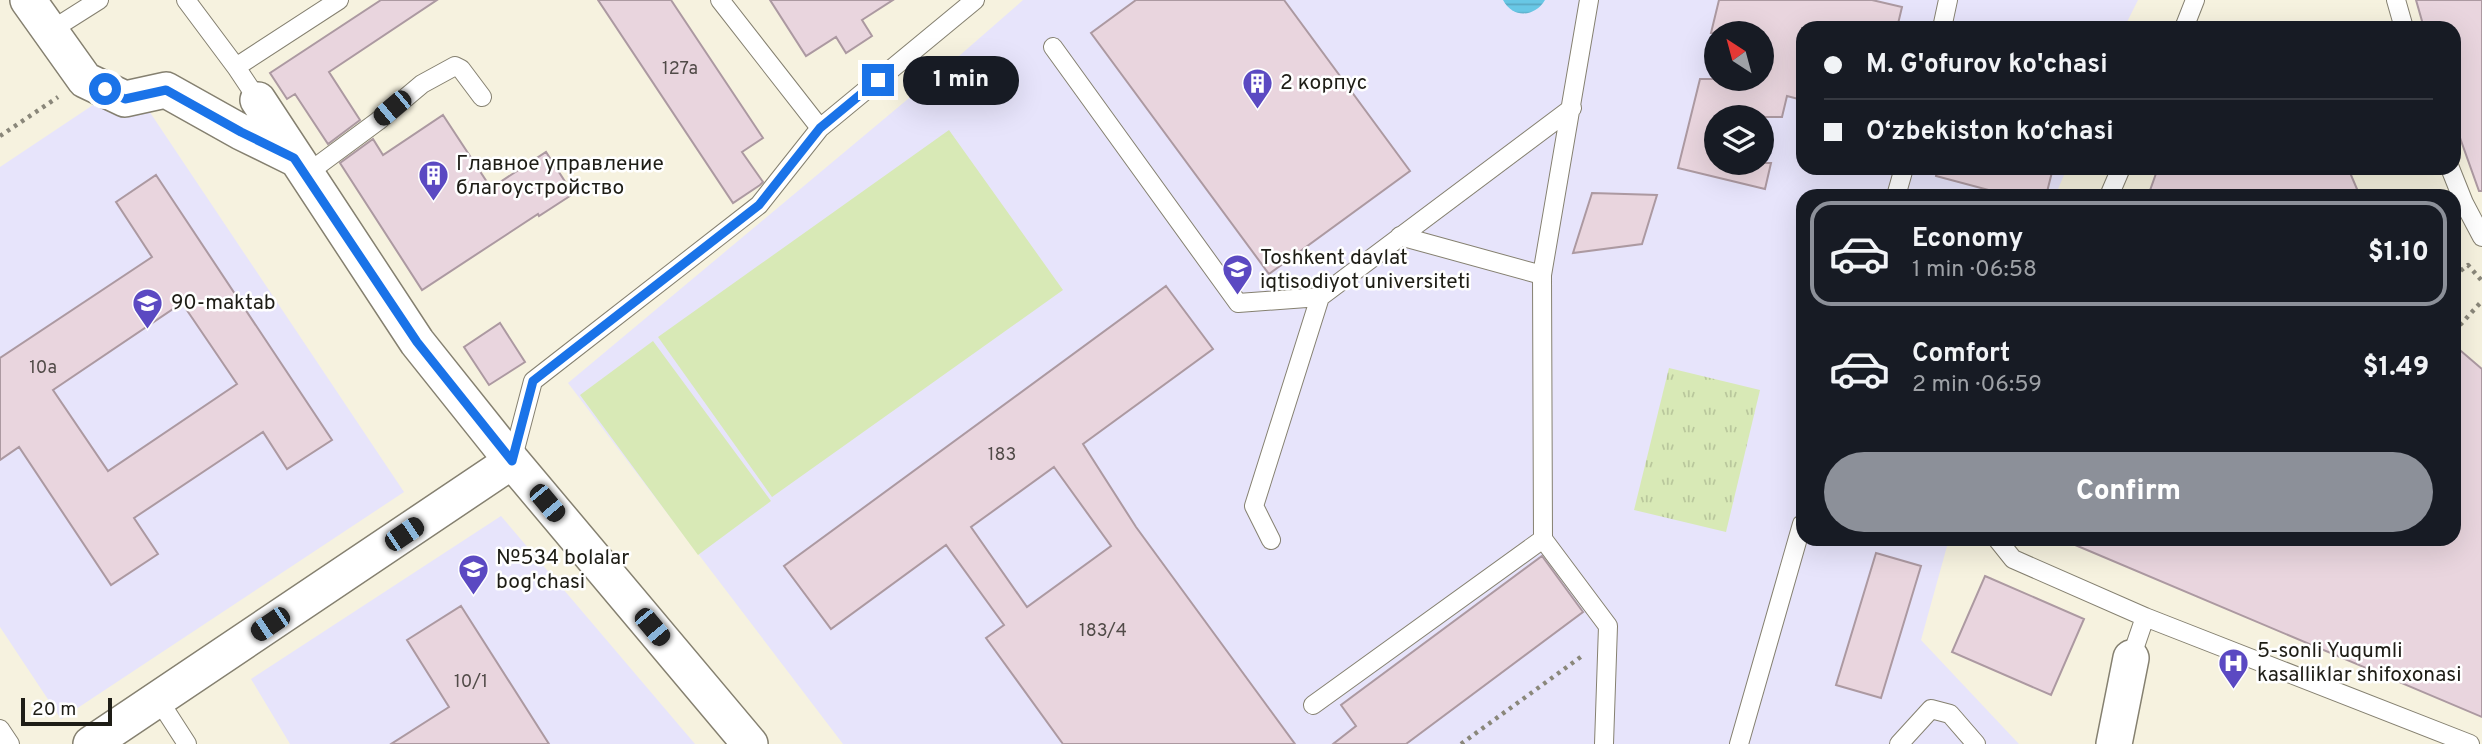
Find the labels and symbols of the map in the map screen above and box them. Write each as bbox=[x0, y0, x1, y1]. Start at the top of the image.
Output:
north arrow bbox=[1704, 21, 1774, 91]
callout: 1 min bbox=[903, 56, 1018, 104]
house number: 127a bbox=[662, 58, 698, 81]
route end bbox=[862, 64, 894, 96]
building icon: 2 корпус bbox=[1240, 66, 1274, 110]
place label: 2 корпус bbox=[1280, 70, 1367, 97]
route start bbox=[89, 73, 121, 105]
car bbox=[370, 86, 415, 130]
place label: Главное управление благоустройство bbox=[456, 151, 664, 202]
building icon: Главное управление благоустройство bbox=[416, 159, 450, 203]
place label: Toshkent davlat iqtisodiyot universiteti bbox=[1260, 245, 1470, 296]
school or university icon: Toshkent davlat iqtisodiyot universiteti bbox=[1220, 253, 1254, 297]
school or university icon: 90-maktab bbox=[131, 286, 165, 330]
place label: 90-maktab bbox=[171, 290, 276, 317]
house number: 10a bbox=[29, 357, 57, 380]
house number: 183 bbox=[988, 444, 1016, 467]
car bbox=[526, 480, 569, 526]
car bbox=[381, 514, 428, 554]
place label: №534 bolalar bog'chasi bbox=[496, 545, 629, 596]
school or university icon: №534 bolalar bog'chasi bbox=[456, 553, 490, 597]
car bbox=[247, 604, 294, 644]
car bbox=[631, 604, 674, 650]
house number: 183/4 bbox=[1079, 620, 1127, 643]
place label: 5-sonli Yuqumli kasalliklar shifoxonasi bbox=[2257, 638, 2462, 689]
hospital icon: 5-sonli Yuqumli kasalliklar shifoxonasi bbox=[2217, 646, 2251, 690]
house number: 10/1 bbox=[454, 671, 488, 694]
scale bar bbox=[21, 695, 112, 727]

